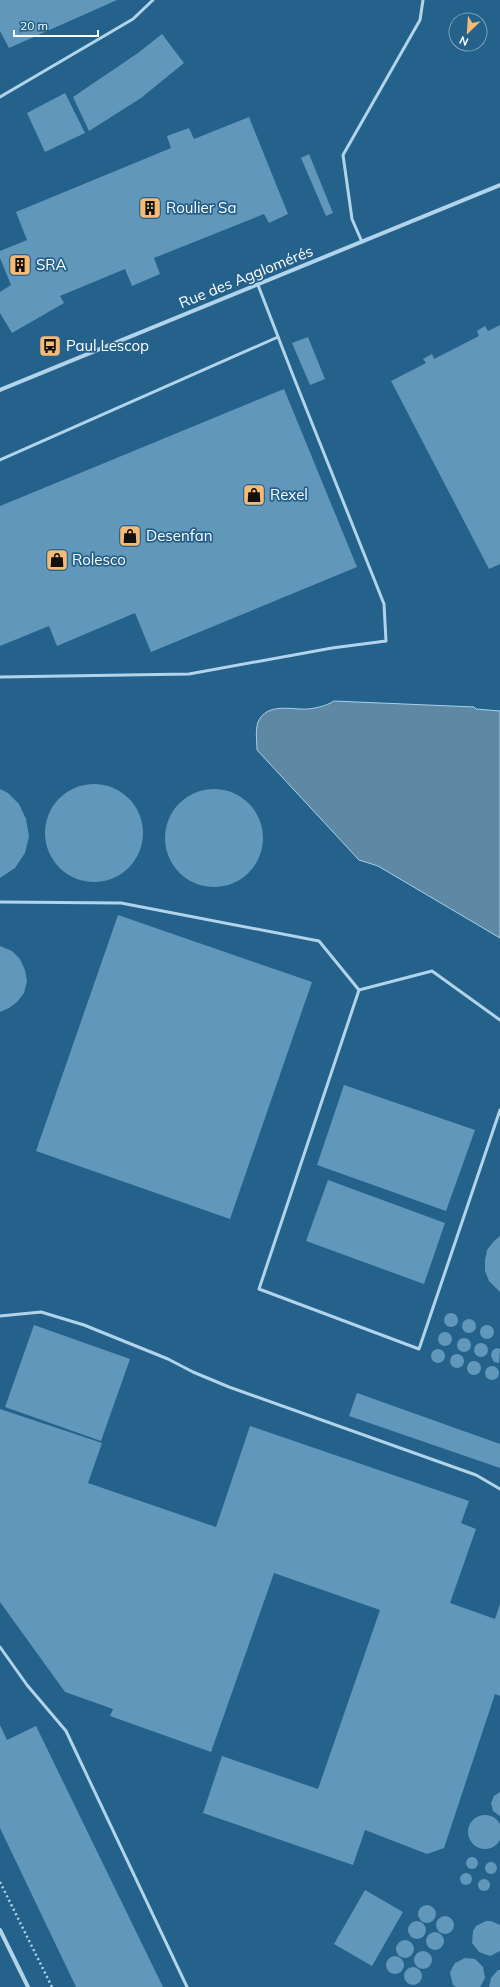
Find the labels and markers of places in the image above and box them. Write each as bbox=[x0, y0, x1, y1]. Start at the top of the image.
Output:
building icon: Roulier Sa bbox=[137, 195, 163, 221]
place label: Roulier Sa bbox=[166, 198, 236, 217]
building icon: SRA bbox=[7, 252, 33, 278]
place label: SRA bbox=[36, 255, 67, 274]
bus stop icon: Paul Lescop bbox=[37, 333, 63, 359]
place label: Paul Lescop bbox=[66, 336, 149, 355]
shop icon: Rexel bbox=[241, 482, 267, 508]
place label: Rexel bbox=[270, 485, 308, 504]
shop icon: Desenfan bbox=[117, 523, 143, 549]
place label: Desenfan bbox=[146, 526, 213, 545]
shop icon: Rolesco bbox=[44, 547, 70, 573]
place label: Rolesco bbox=[72, 550, 126, 569]

